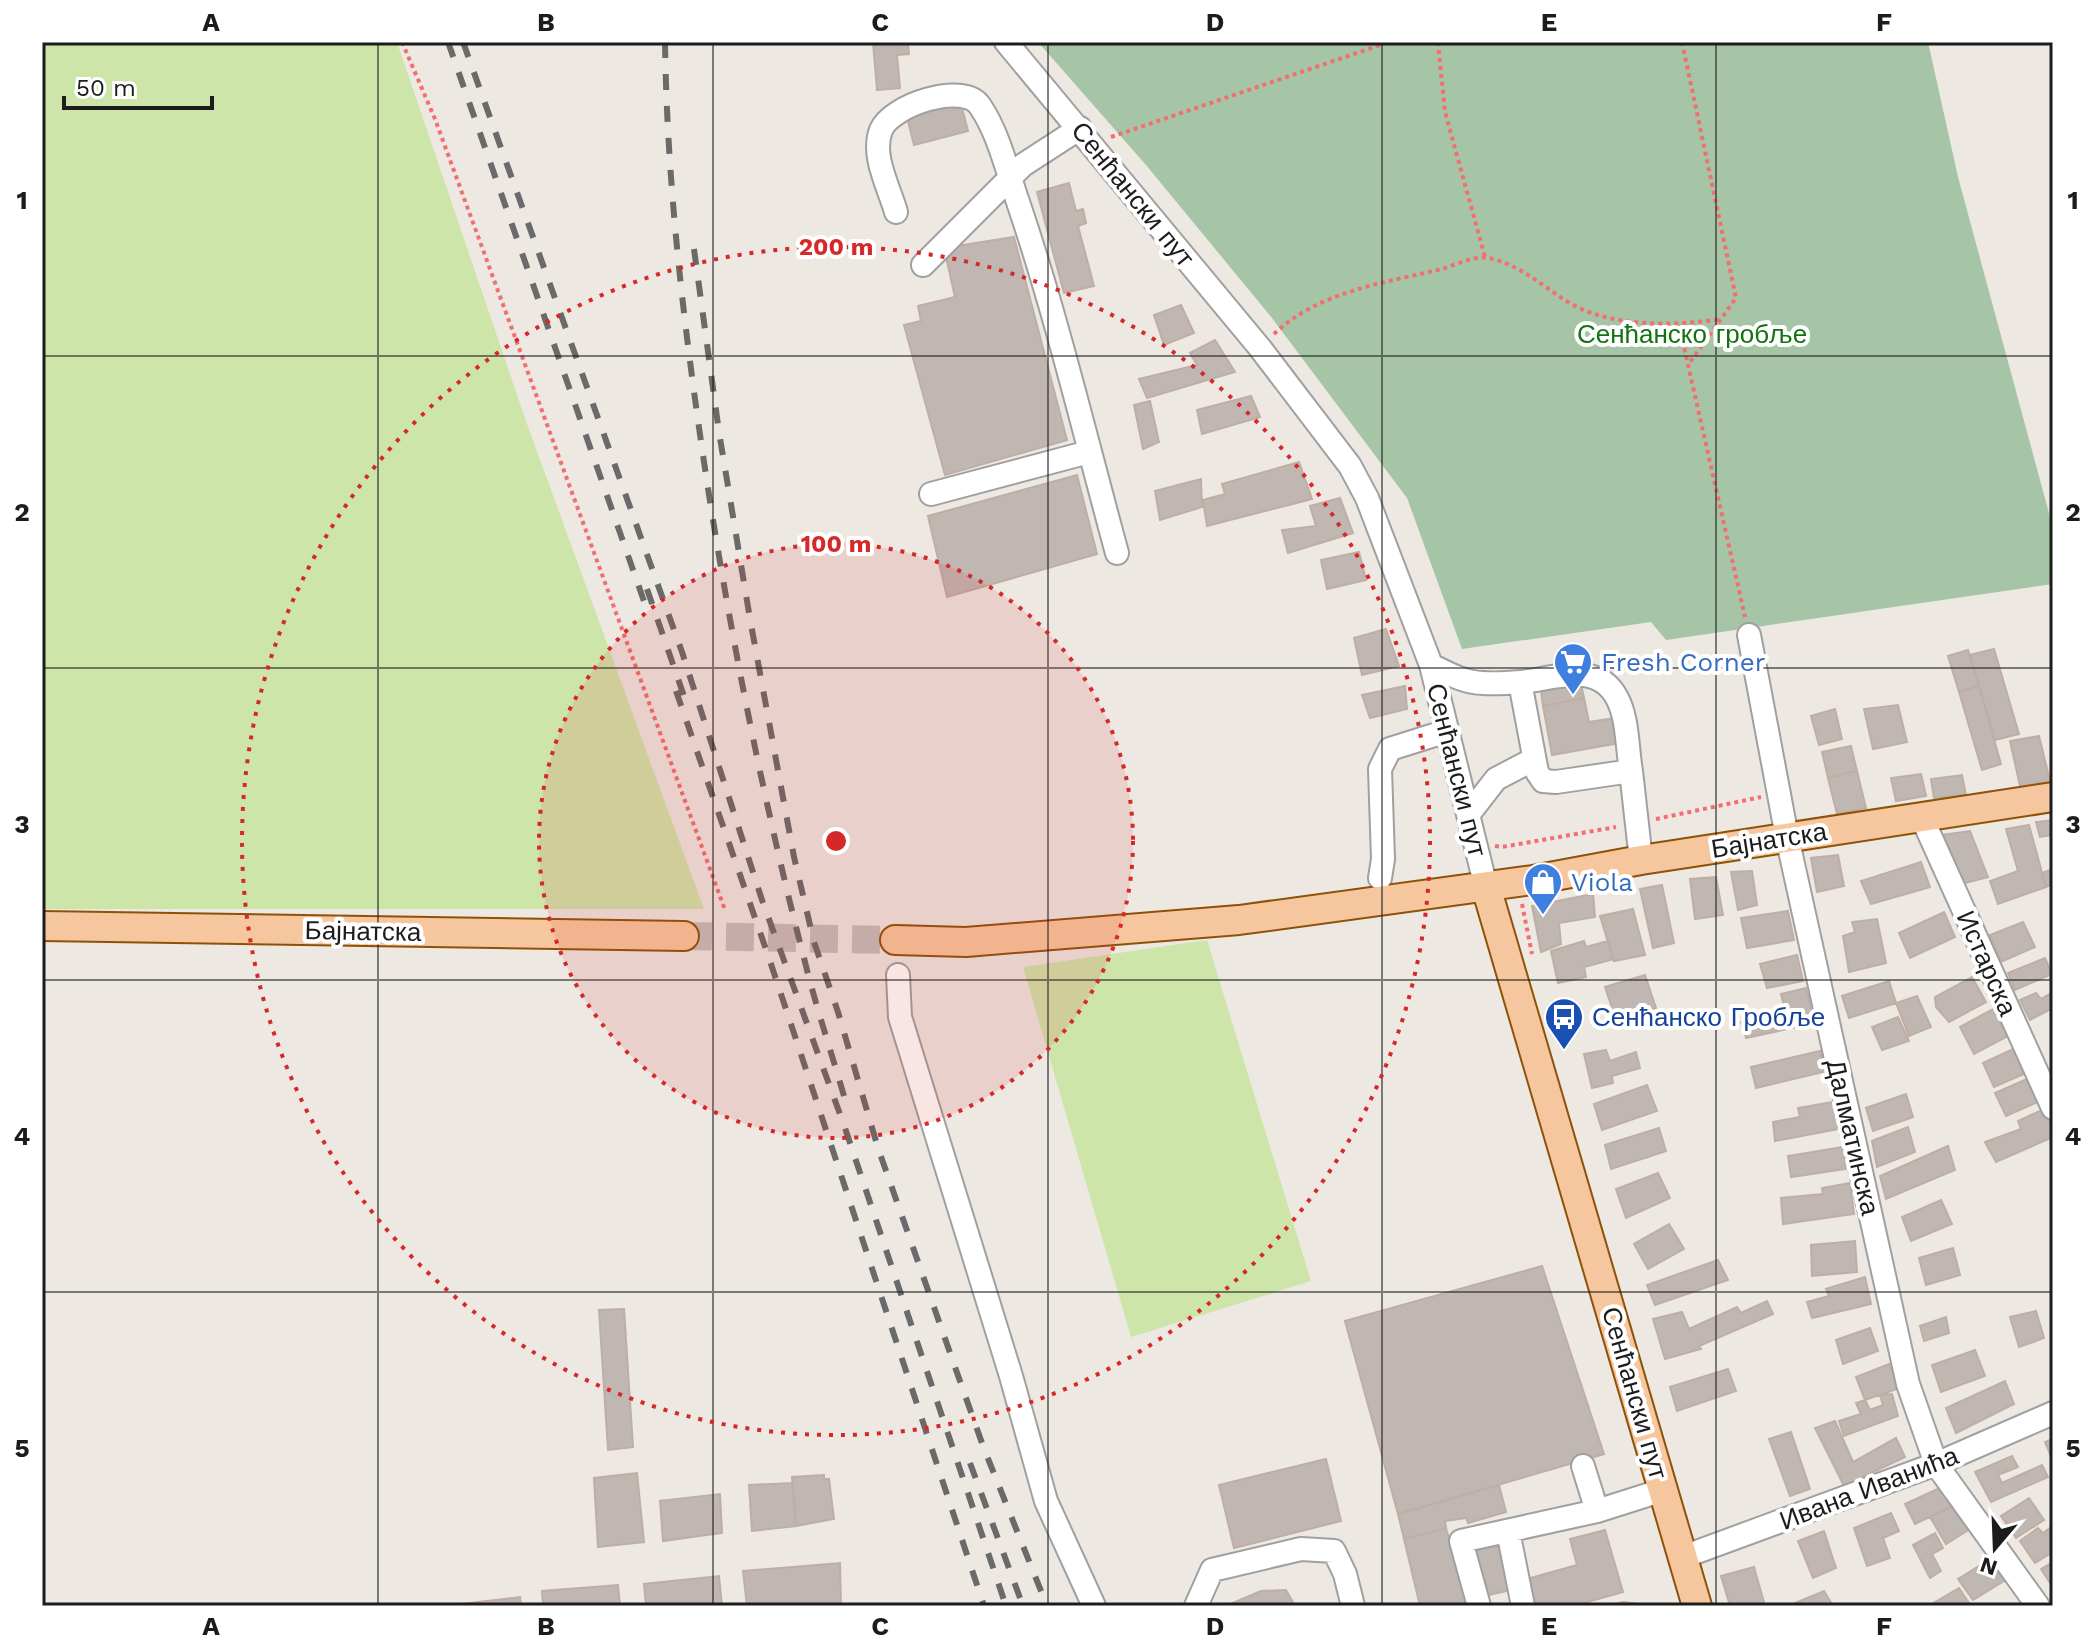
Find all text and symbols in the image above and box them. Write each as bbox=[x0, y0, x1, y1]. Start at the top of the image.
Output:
text: A bbox=[202, 7, 220, 37]
text: B bbox=[537, 7, 555, 37]
text: C bbox=[871, 7, 889, 37]
text: D bbox=[1206, 7, 1224, 37]
text: E bbox=[1541, 7, 1557, 37]
text: F bbox=[1876, 7, 1892, 37]
scale bar bbox=[64, 60, 212, 110]
text: 50 m bbox=[76, 74, 136, 102]
street label: Сенћански пут bbox=[1065, 116, 1201, 273]
text: 1 bbox=[16, 185, 28, 215]
text: 1 bbox=[2067, 185, 2079, 215]
text: 200 m bbox=[799, 233, 873, 261]
park label: Сенћанско гробље bbox=[1577, 319, 1807, 349]
text: 2 bbox=[14, 497, 30, 527]
text: 2 bbox=[2065, 497, 2081, 527]
text: 100 m bbox=[801, 530, 871, 558]
supermarket icon: Fresh Corner bbox=[1552, 641, 1594, 696]
place label: Fresh Corner bbox=[1601, 647, 1765, 677]
street label: Сенћански пут bbox=[1421, 680, 1493, 860]
text: 3 bbox=[14, 809, 30, 839]
text: 3 bbox=[2065, 809, 2081, 839]
street label: Бајнатска bbox=[1709, 816, 1829, 864]
centre of rings bbox=[822, 827, 850, 855]
shop icon: Viola bbox=[1522, 861, 1564, 916]
place label: Viola bbox=[1571, 867, 1633, 897]
street label: Истарска bbox=[1951, 906, 2024, 1021]
street label: Бајнатска bbox=[304, 915, 422, 947]
bus stop icon: Сенћанско Гробље bbox=[1543, 996, 1585, 1051]
place label: Сенћанско Гробље bbox=[1592, 1002, 1825, 1032]
street label: Далматинска bbox=[1820, 1056, 1886, 1218]
text: 4 bbox=[14, 1121, 31, 1151]
text: 4 bbox=[2065, 1121, 2082, 1151]
street label: Сенћански пут bbox=[1596, 1303, 1674, 1483]
text: 5 bbox=[14, 1433, 30, 1463]
text: 5 bbox=[2065, 1433, 2081, 1463]
street label: Ивана Иванића bbox=[1775, 1440, 1963, 1536]
north arrow bbox=[1955, 1508, 2035, 1588]
text: N bbox=[1977, 1552, 2000, 1581]
text: A bbox=[202, 1611, 220, 1641]
text: B bbox=[537, 1611, 555, 1641]
text: C bbox=[871, 1611, 889, 1641]
text: D bbox=[1206, 1611, 1224, 1641]
text: E bbox=[1541, 1611, 1557, 1641]
text: F bbox=[1876, 1611, 1892, 1641]

